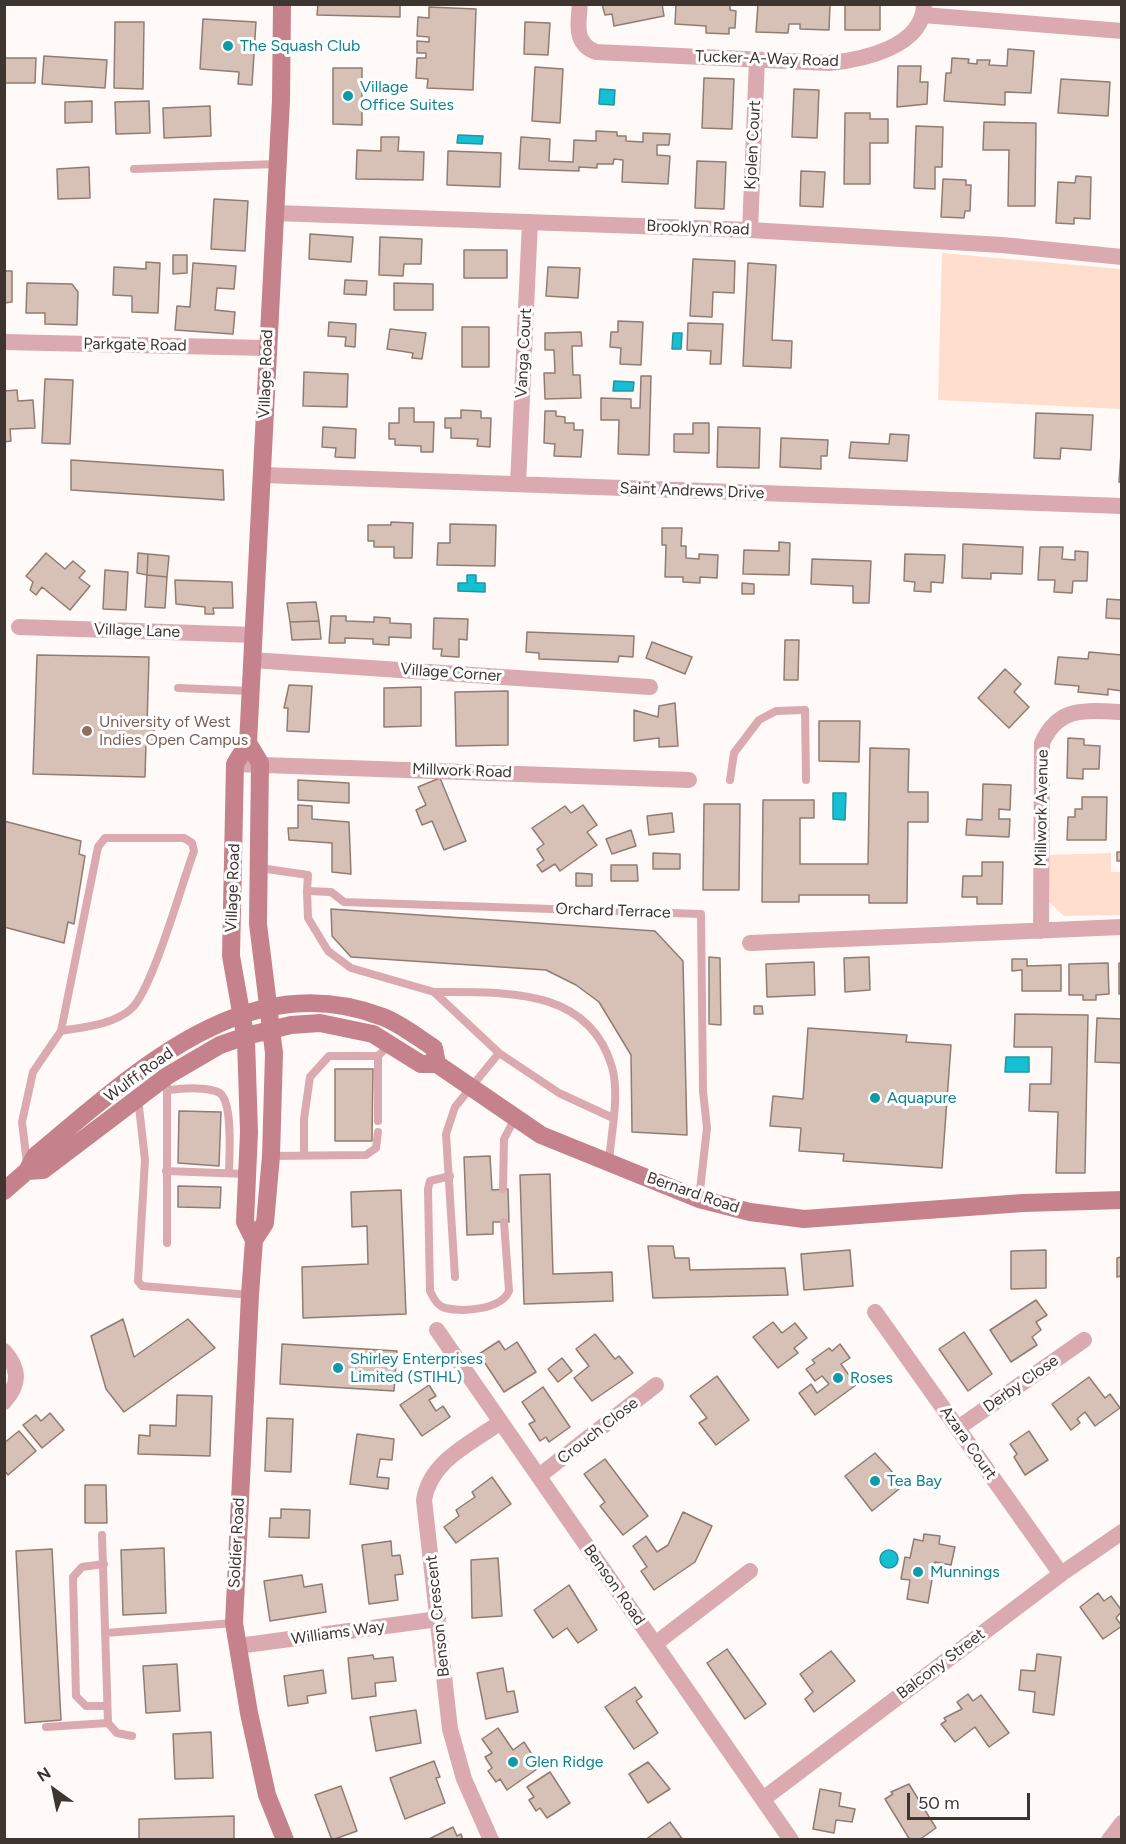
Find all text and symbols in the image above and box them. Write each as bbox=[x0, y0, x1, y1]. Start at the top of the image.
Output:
place label: The Squash Club bbox=[240, 36, 360, 56]
marker: The Squash Club bbox=[221, 39, 235, 53]
street label: Tucker-A-Way Road bbox=[695, 47, 839, 71]
place label: Village Office Suites bbox=[360, 77, 454, 115]
marker: Village Office Suites bbox=[341, 89, 355, 103]
street label: Kjolen Court bbox=[741, 100, 765, 190]
street label: Brooklyn Road bbox=[646, 217, 750, 239]
street label: Vanga Court bbox=[512, 307, 536, 399]
street label: Village Road bbox=[255, 329, 277, 419]
street label: Parkgate Road bbox=[83, 334, 187, 356]
street label: Saint Andrews Drive bbox=[619, 479, 765, 503]
street label: Village Lane bbox=[94, 620, 180, 642]
street label: Village Corner bbox=[400, 660, 502, 686]
place label: University of West Indies Open Campus bbox=[99, 712, 248, 750]
marker: University of West Indies Open Campus bbox=[80, 724, 94, 738]
street label: Millwork Avenue bbox=[1031, 749, 1053, 867]
street label: Millwork Road bbox=[412, 760, 512, 782]
street label: Village Road bbox=[222, 843, 244, 933]
street label: Orchard Terrace bbox=[555, 899, 671, 923]
street label: Wulff Road bbox=[101, 1044, 177, 1106]
place label: Aquapure bbox=[887, 1088, 957, 1108]
marker: Aquapure bbox=[868, 1091, 882, 1105]
street label: Bernard Road bbox=[644, 1168, 742, 1218]
place label: Shirley Enterprises Limited (STIHL) bbox=[350, 1349, 483, 1387]
street label: Derby Close bbox=[980, 1351, 1062, 1417]
marker: Shirley Enterprises Limited (STIHL) bbox=[331, 1361, 345, 1375]
place label: Roses bbox=[850, 1368, 893, 1388]
marker: Roses bbox=[831, 1371, 845, 1385]
street label: Crouch Close bbox=[554, 1394, 642, 1468]
street label: Azara Court bbox=[936, 1402, 1000, 1484]
place label: Tea Bay bbox=[887, 1471, 942, 1491]
marker: Tea Bay bbox=[868, 1474, 882, 1488]
street label: Soldier Road bbox=[225, 1497, 249, 1589]
street label: Benson Road bbox=[579, 1541, 649, 1629]
street label: Benson Crescent bbox=[422, 1554, 454, 1678]
place label: Munnings bbox=[930, 1562, 1000, 1582]
marker: Munnings bbox=[911, 1565, 925, 1579]
street label: Williams Way bbox=[290, 1617, 386, 1649]
street label: Balcony Street bbox=[893, 1625, 989, 1703]
place label: Glen Ridge bbox=[525, 1752, 604, 1772]
marker: Glen Ridge bbox=[506, 1755, 520, 1769]
north arrow bbox=[24, 1760, 84, 1820]
text: N bbox=[34, 1763, 54, 1786]
scale bar bbox=[910, 1781, 1033, 1819]
text: 50 m bbox=[918, 1792, 960, 1814]

